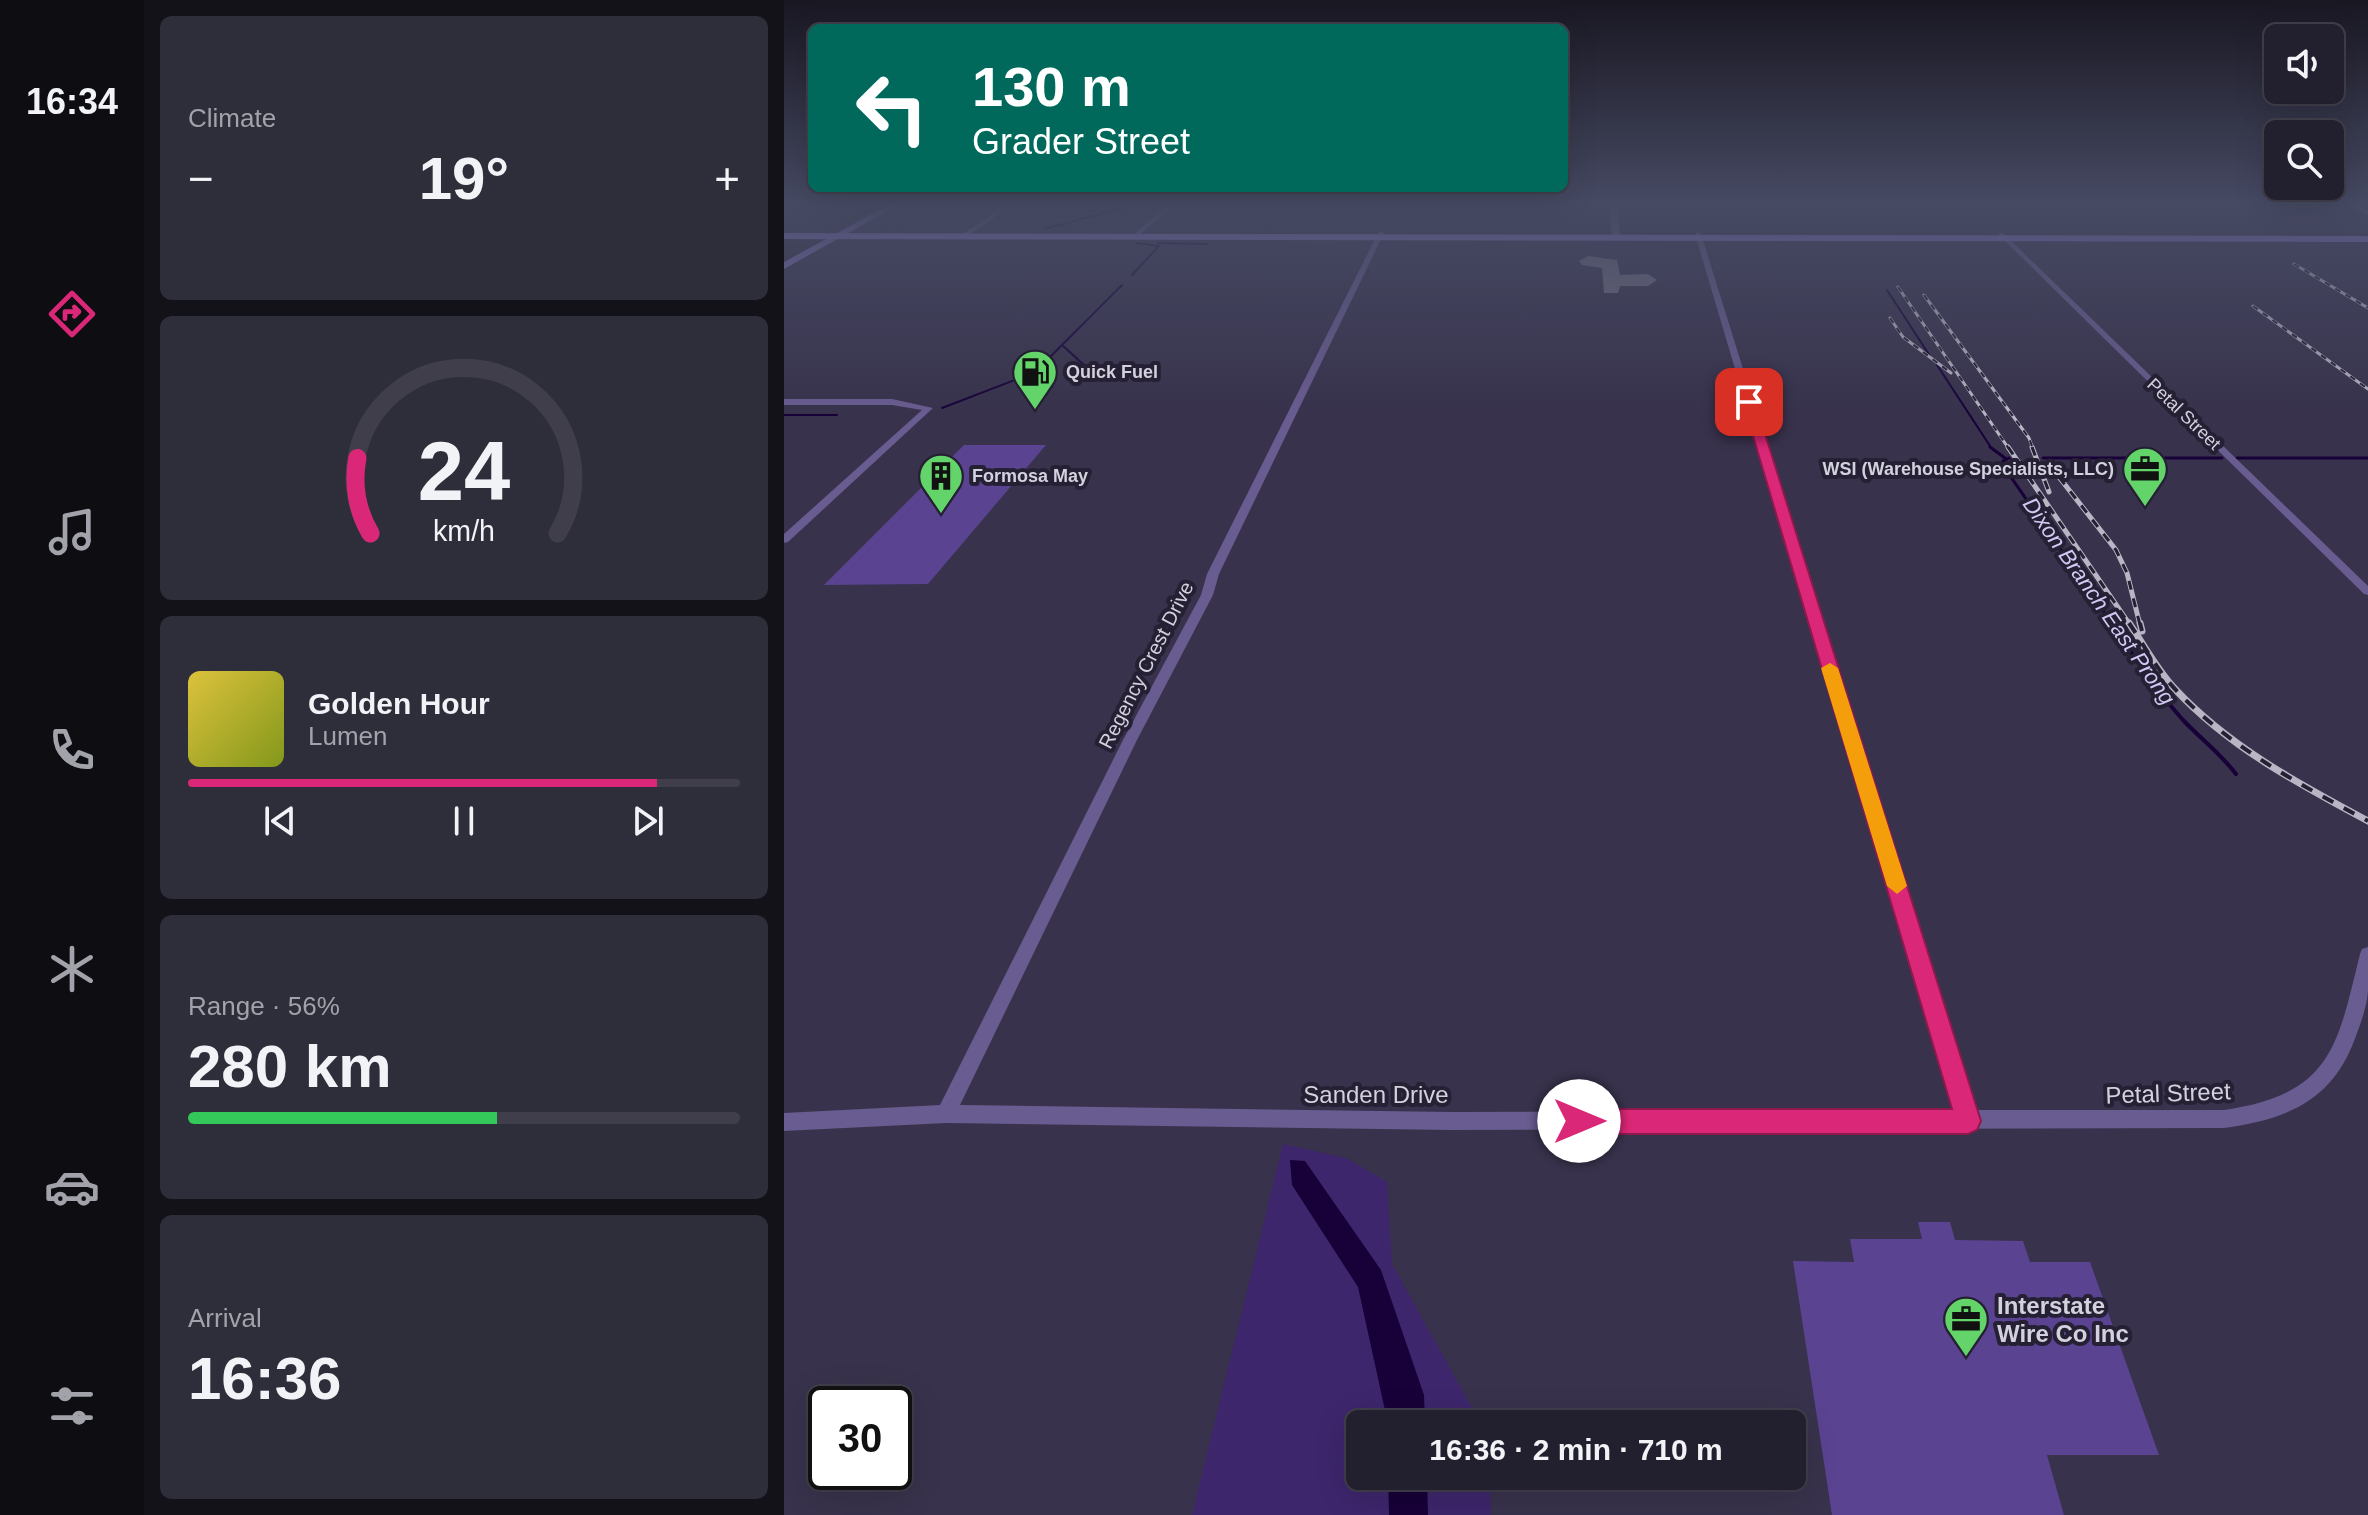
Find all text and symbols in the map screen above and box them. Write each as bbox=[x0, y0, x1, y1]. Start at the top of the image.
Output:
map controls bbox=[2264, 24, 2344, 200]
button: sound bbox=[2264, 24, 2344, 104]
text: 130 m bbox=[972, 55, 1131, 118]
icon: left bbox=[840, 56, 944, 160]
text: 16:34 bbox=[26, 81, 118, 122]
text: Climate bbox=[188, 103, 276, 133]
button: search bbox=[2264, 120, 2344, 200]
text: Grader Street bbox=[972, 121, 1190, 162]
text: 19° bbox=[419, 145, 509, 212]
text: − bbox=[188, 154, 214, 203]
text: + bbox=[714, 154, 740, 203]
icon: directions bbox=[44, 286, 100, 342]
fuel station icon: Quick Fuel bbox=[1011, 348, 1059, 411]
place label: Quick Fuel bbox=[1066, 362, 1158, 382]
pin bbox=[1715, 368, 1783, 436]
street label: Petal Street bbox=[2143, 374, 2225, 454]
icon: arrive bbox=[1727, 380, 1771, 424]
text: 24 bbox=[418, 424, 510, 517]
office icon: WSI (Warehouse Specialists, LLC) bbox=[2121, 445, 2169, 508]
building icon: Formosa May bbox=[917, 452, 965, 515]
place label: WSI (Warehouse Specialists, LLC) bbox=[1823, 459, 2114, 479]
place label: Formosa May bbox=[972, 466, 1088, 486]
water label: Dixon Branch East Prong bbox=[2018, 493, 2181, 710]
icon: music bbox=[44, 504, 100, 560]
text: km/h bbox=[433, 515, 495, 547]
street label: Regency Crest Drive bbox=[1094, 578, 1198, 752]
text: Golden Hour bbox=[308, 687, 490, 720]
text: Lumen bbox=[308, 721, 388, 751]
icon: phone bbox=[44, 722, 100, 778]
icon: previous bbox=[258, 799, 302, 843]
icon: pause bbox=[442, 799, 486, 843]
icon: next bbox=[626, 799, 670, 843]
icon: climate bbox=[44, 941, 100, 997]
text: Range · 56% bbox=[188, 991, 340, 1021]
text: 280 km bbox=[188, 1033, 392, 1100]
street label: Petal Street bbox=[2105, 1077, 2231, 1109]
position arrow bbox=[1537, 1079, 1621, 1163]
street label: Sanden Drive bbox=[1303, 1081, 1449, 1108]
icon: car bbox=[44, 1159, 100, 1215]
place label: Interstate Wire Co Inc bbox=[1997, 1292, 2129, 1347]
office icon: Interstate Wire Co Inc bbox=[1942, 1295, 1990, 1358]
text: Arrival bbox=[188, 1303, 262, 1333]
text: 16:36 bbox=[188, 1345, 341, 1412]
icon: filters bbox=[44, 1378, 100, 1434]
speed limit sign: 30 bbox=[808, 1386, 912, 1490]
text: 16:36 · 2 min · 710 m bbox=[1429, 1433, 1723, 1466]

